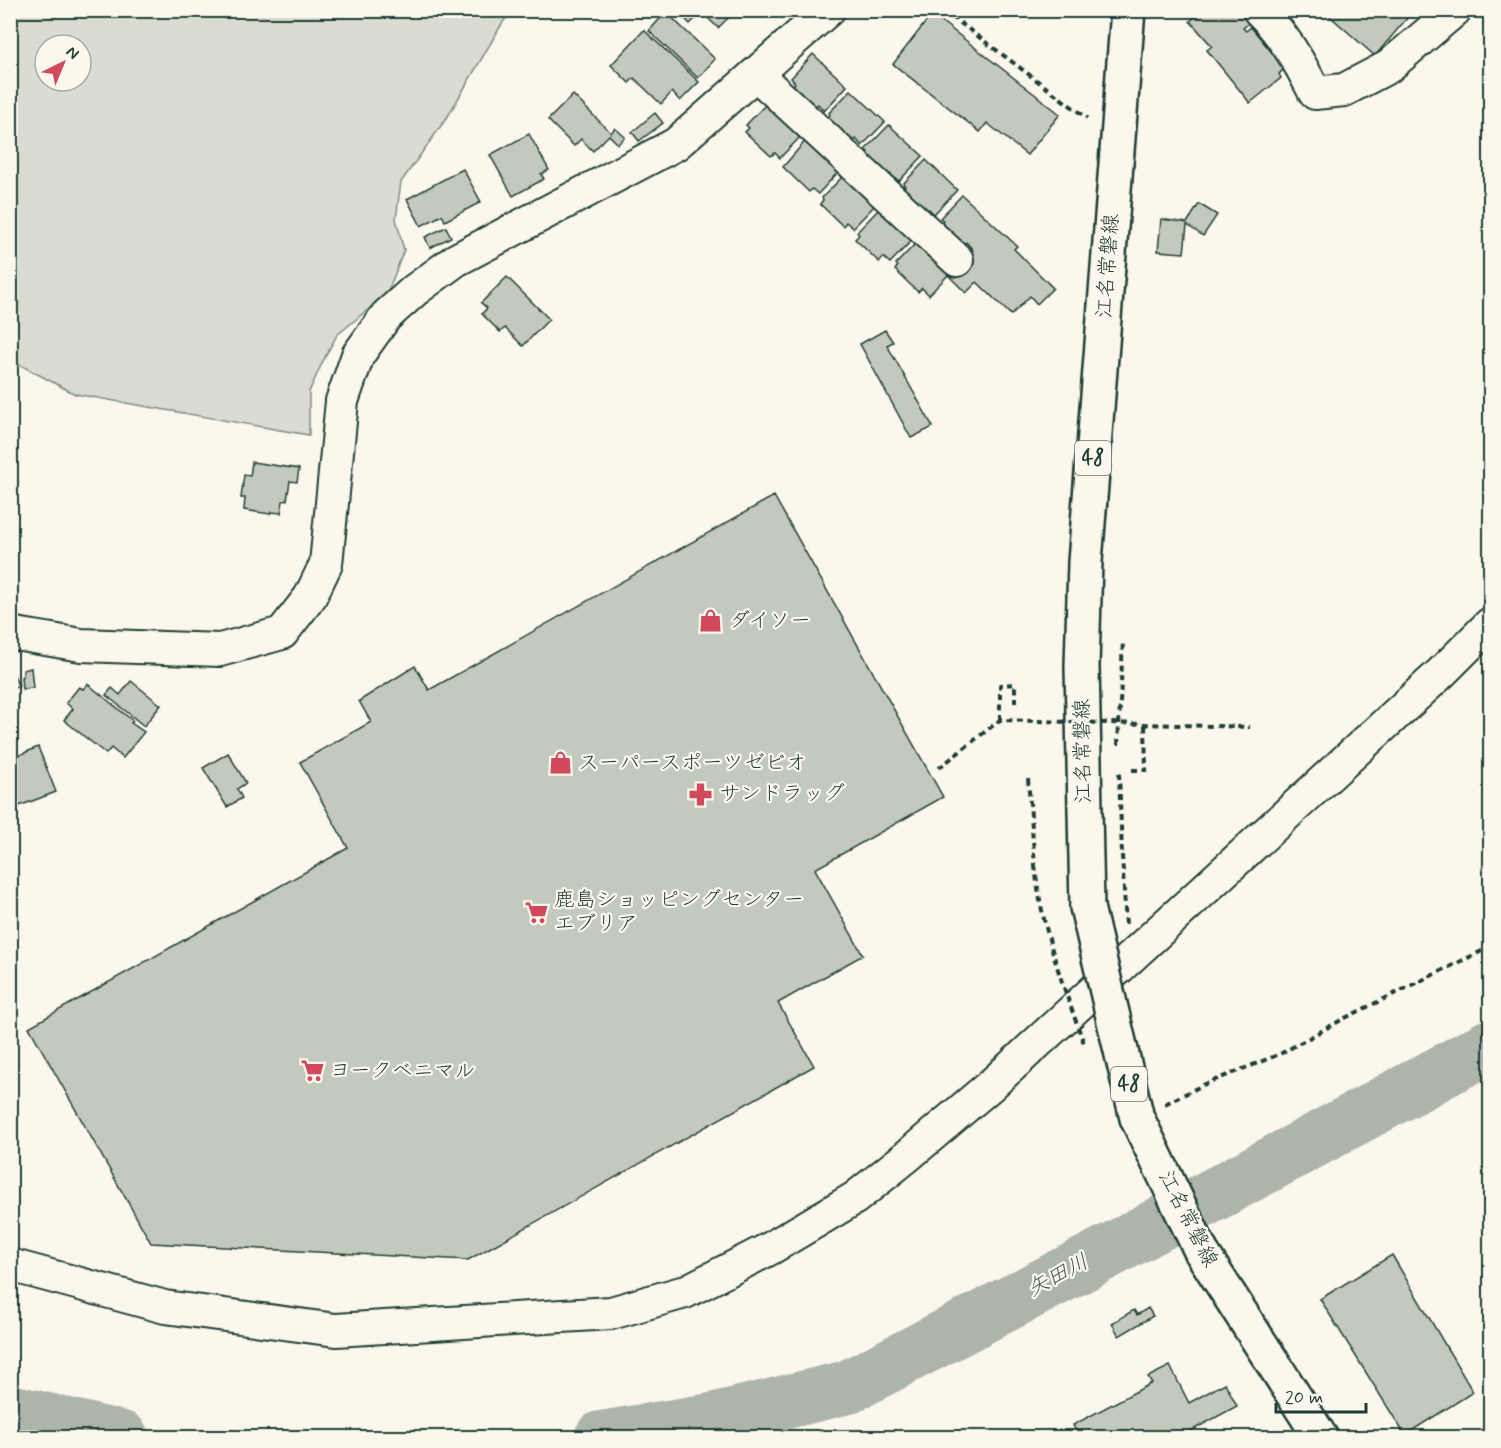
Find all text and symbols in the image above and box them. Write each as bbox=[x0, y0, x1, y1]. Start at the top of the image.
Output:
north arrow bbox=[33, 33, 93, 93]
text: N bbox=[61, 42, 83, 64]
street label: 江名常磐線 bbox=[1090, 213, 1126, 319]
road number: 48 bbox=[1075, 441, 1111, 475]
place label: ダイソー bbox=[729, 607, 811, 635]
shop icon: ダイソー bbox=[698, 608, 724, 634]
street label: 江名常磐線 bbox=[1068, 698, 1098, 804]
place label: スーパースポーツゼビオ bbox=[578, 749, 806, 777]
shop icon: スーパースポーツゼビオ bbox=[547, 750, 573, 776]
place label: サンドラッグ bbox=[719, 780, 845, 808]
pharmacy icon: サンドラッグ bbox=[688, 781, 714, 807]
place label: 鹿島ショッピングセンター エブリア bbox=[554, 886, 804, 938]
supermarket icon: 鹿島ショッピングセンター エブリア bbox=[523, 899, 549, 925]
place label: ヨークベニマル bbox=[330, 1057, 475, 1085]
supermarket icon: ヨークベニマル bbox=[299, 1058, 325, 1084]
road number: 48 bbox=[1111, 1067, 1147, 1101]
street label: 江名常磐線 bbox=[1152, 1166, 1224, 1272]
water label: 矢田川 bbox=[1022, 1248, 1094, 1304]
scale bar bbox=[1276, 1376, 1366, 1414]
text: 20 m bbox=[1285, 1386, 1323, 1410]

